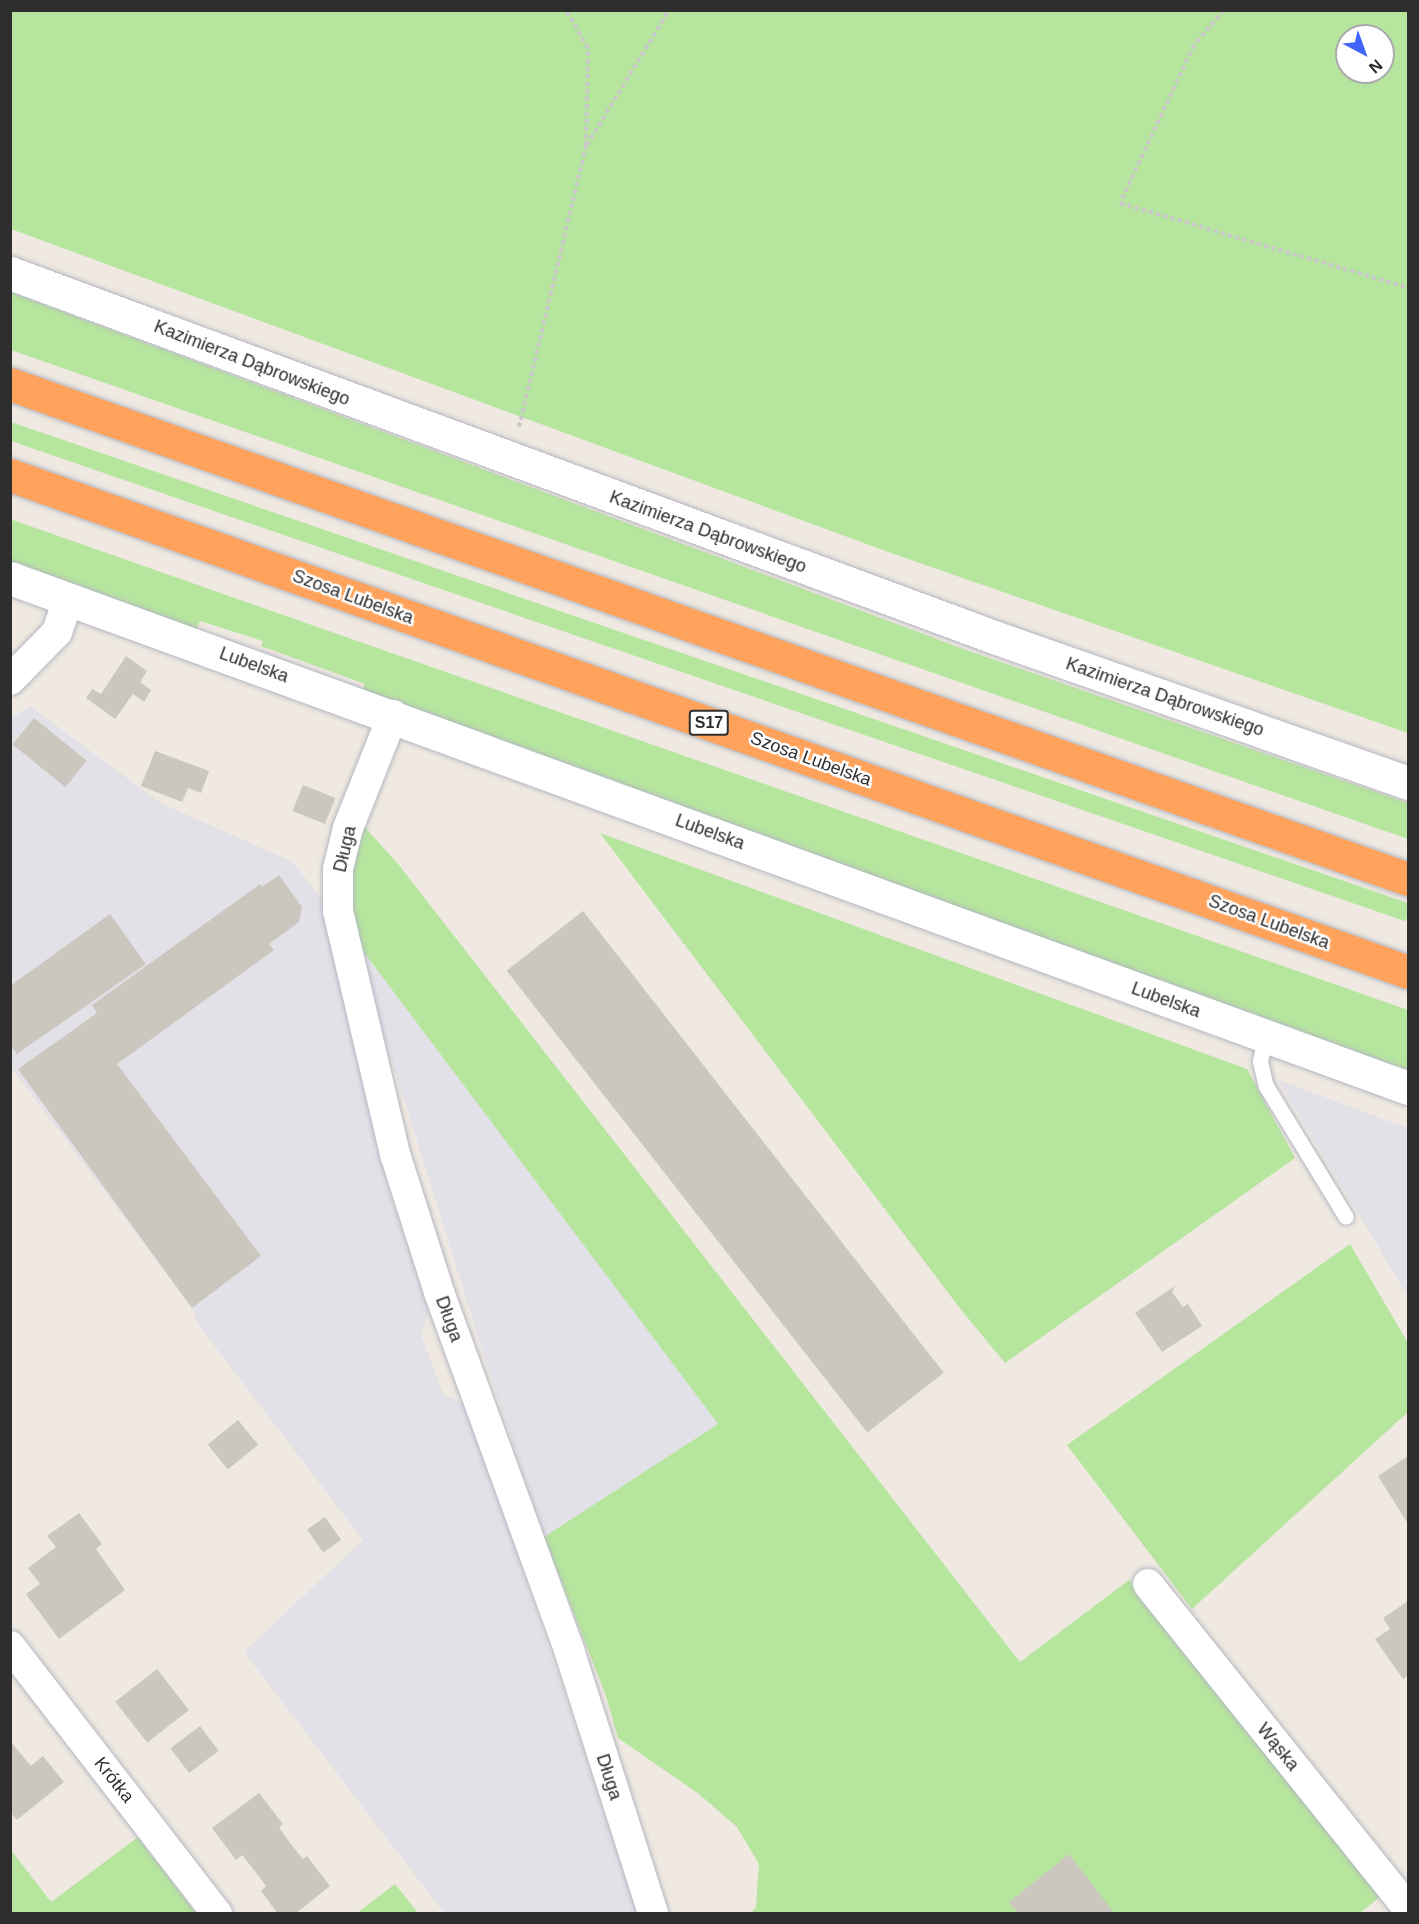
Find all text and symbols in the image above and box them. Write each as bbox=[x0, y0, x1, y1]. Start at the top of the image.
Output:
north arrow bbox=[1335, 24, 1395, 84]
text: N bbox=[1366, 56, 1386, 77]
street label: Kazimierza Dąbrowskiego bbox=[151, 316, 353, 410]
street label: Kazimierza Dąbrowskiego bbox=[607, 486, 809, 578]
street label: Szosa Lubelska bbox=[290, 565, 416, 629]
street label: Lubelska bbox=[216, 643, 292, 687]
street label: Kazimierza Dąbrowskiego bbox=[1063, 653, 1267, 741]
road number: S17 bbox=[688, 710, 730, 736]
street label: Szosa Lubelska bbox=[748, 727, 874, 791]
street label: Lubelska bbox=[672, 810, 748, 854]
street label: Długa bbox=[329, 824, 361, 874]
street label: Szosa Lubelska bbox=[1206, 890, 1332, 954]
street label: Lubelska bbox=[1128, 978, 1204, 1022]
street label: Długa bbox=[431, 1293, 467, 1345]
street label: Wąska bbox=[1252, 1719, 1304, 1775]
street label: Długa bbox=[591, 1751, 627, 1803]
street label: Krótka bbox=[89, 1753, 139, 1807]

